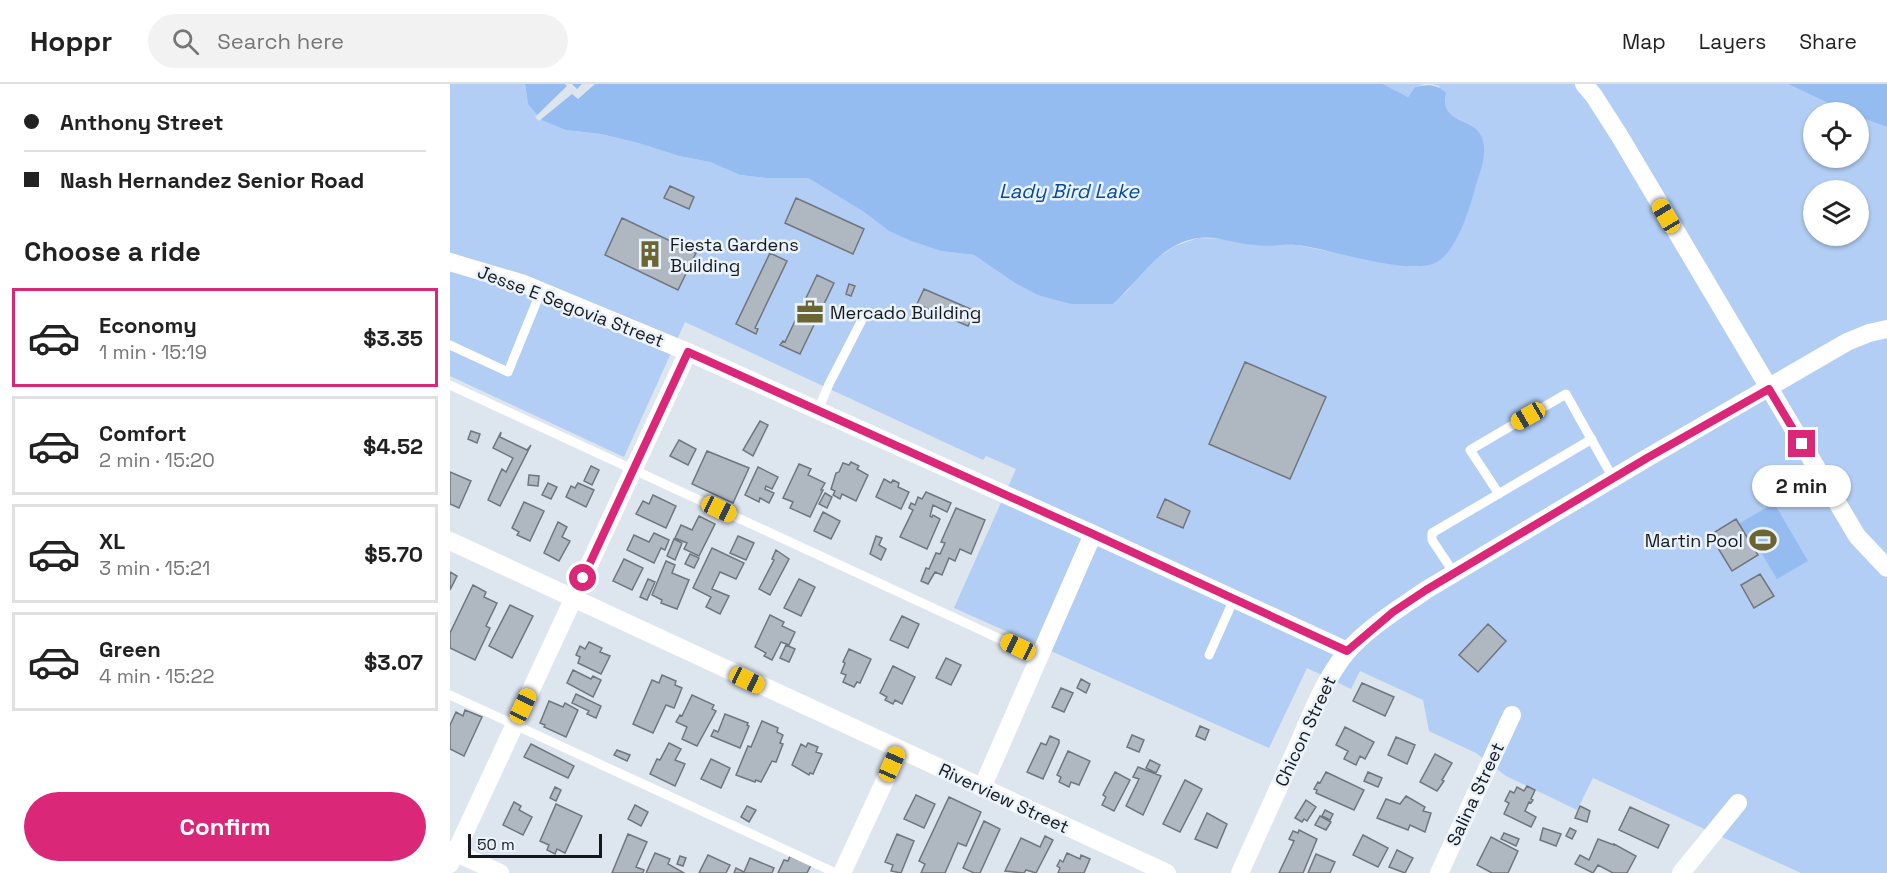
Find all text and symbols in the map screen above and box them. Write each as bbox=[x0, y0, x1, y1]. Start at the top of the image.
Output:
search box bbox=[148, 14, 568, 68]
text: Hoppr bbox=[30, 23, 112, 59]
icon: search bbox=[169, 25, 202, 58]
text: Search here bbox=[217, 27, 344, 55]
text: Map bbox=[1622, 28, 1666, 55]
text: Layers bbox=[1699, 28, 1766, 55]
text: Share bbox=[1799, 28, 1857, 55]
map controls bbox=[1803, 102, 1869, 246]
button: locate bbox=[1803, 102, 1869, 168]
text: Anthony Street bbox=[60, 108, 224, 136]
text: Nash Hernandez Senior Road bbox=[60, 166, 364, 194]
water label: Lady Bird Lake bbox=[999, 178, 1140, 204]
button: layers bbox=[1803, 180, 1869, 246]
car bbox=[1649, 196, 1683, 236]
place label: Fiesta Gardens Building bbox=[670, 233, 799, 277]
text: Choose a ride bbox=[24, 234, 201, 269]
building icon: Fiesta Gardens Building bbox=[635, 239, 665, 269]
street label: Jesse E Segovia Street bbox=[474, 260, 668, 352]
office icon: Mercado Building bbox=[795, 297, 825, 327]
place label: Mercado Building bbox=[830, 301, 981, 324]
icon: car bbox=[27, 311, 81, 365]
text: Economy bbox=[99, 311, 197, 339]
text: $3.35 bbox=[363, 324, 423, 352]
text: 1 min · 15:19 bbox=[99, 339, 207, 365]
car bbox=[1508, 399, 1548, 433]
icon: car bbox=[27, 419, 81, 473]
text: Comfort bbox=[99, 419, 187, 447]
route end bbox=[1788, 430, 1815, 457]
text: $4.52 bbox=[363, 432, 423, 460]
text: 2 min · 15:20 bbox=[99, 447, 215, 473]
callout: 2 min bbox=[1752, 465, 1852, 507]
text: 2 min bbox=[1776, 473, 1827, 499]
car bbox=[699, 493, 739, 525]
sports icon: Martin Pool bbox=[1748, 525, 1778, 555]
icon: car bbox=[27, 527, 81, 581]
text: XL bbox=[99, 527, 125, 555]
place label: Martin Pool bbox=[1645, 529, 1743, 552]
text: $5.70 bbox=[364, 540, 423, 568]
text: 3 min · 15:21 bbox=[99, 555, 210, 581]
route start bbox=[569, 564, 596, 591]
car bbox=[998, 631, 1038, 663]
icon: car bbox=[27, 635, 81, 689]
text: Green bbox=[99, 635, 161, 663]
text: $3.07 bbox=[364, 648, 423, 676]
text: 4 min · 15:22 bbox=[99, 663, 215, 689]
car bbox=[727, 664, 767, 696]
street label: Chicon Street bbox=[1269, 672, 1341, 790]
car bbox=[507, 686, 539, 726]
street label: Salina Street bbox=[1441, 739, 1509, 849]
car bbox=[876, 744, 908, 784]
street label: Riverview Street bbox=[935, 758, 1073, 838]
button: Confirm bbox=[24, 792, 426, 861]
scale bar bbox=[468, 831, 602, 858]
text: 50 m bbox=[477, 834, 515, 855]

